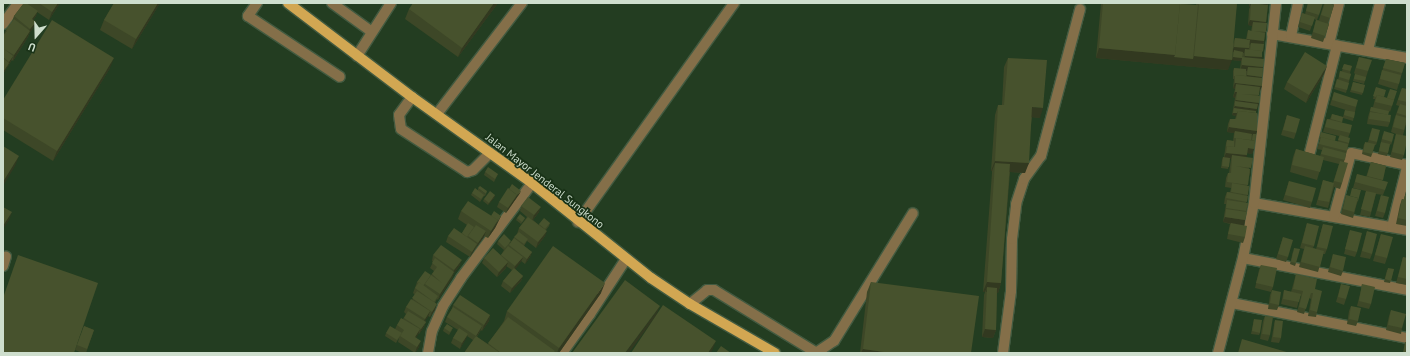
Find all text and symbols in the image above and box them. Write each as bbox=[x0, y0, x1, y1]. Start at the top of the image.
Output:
north arrow bbox=[16, 16, 56, 56]
text: U bbox=[26, 40, 38, 55]
street label: Jalan Mayor Jenderal Sungkono bbox=[483, 131, 607, 231]

